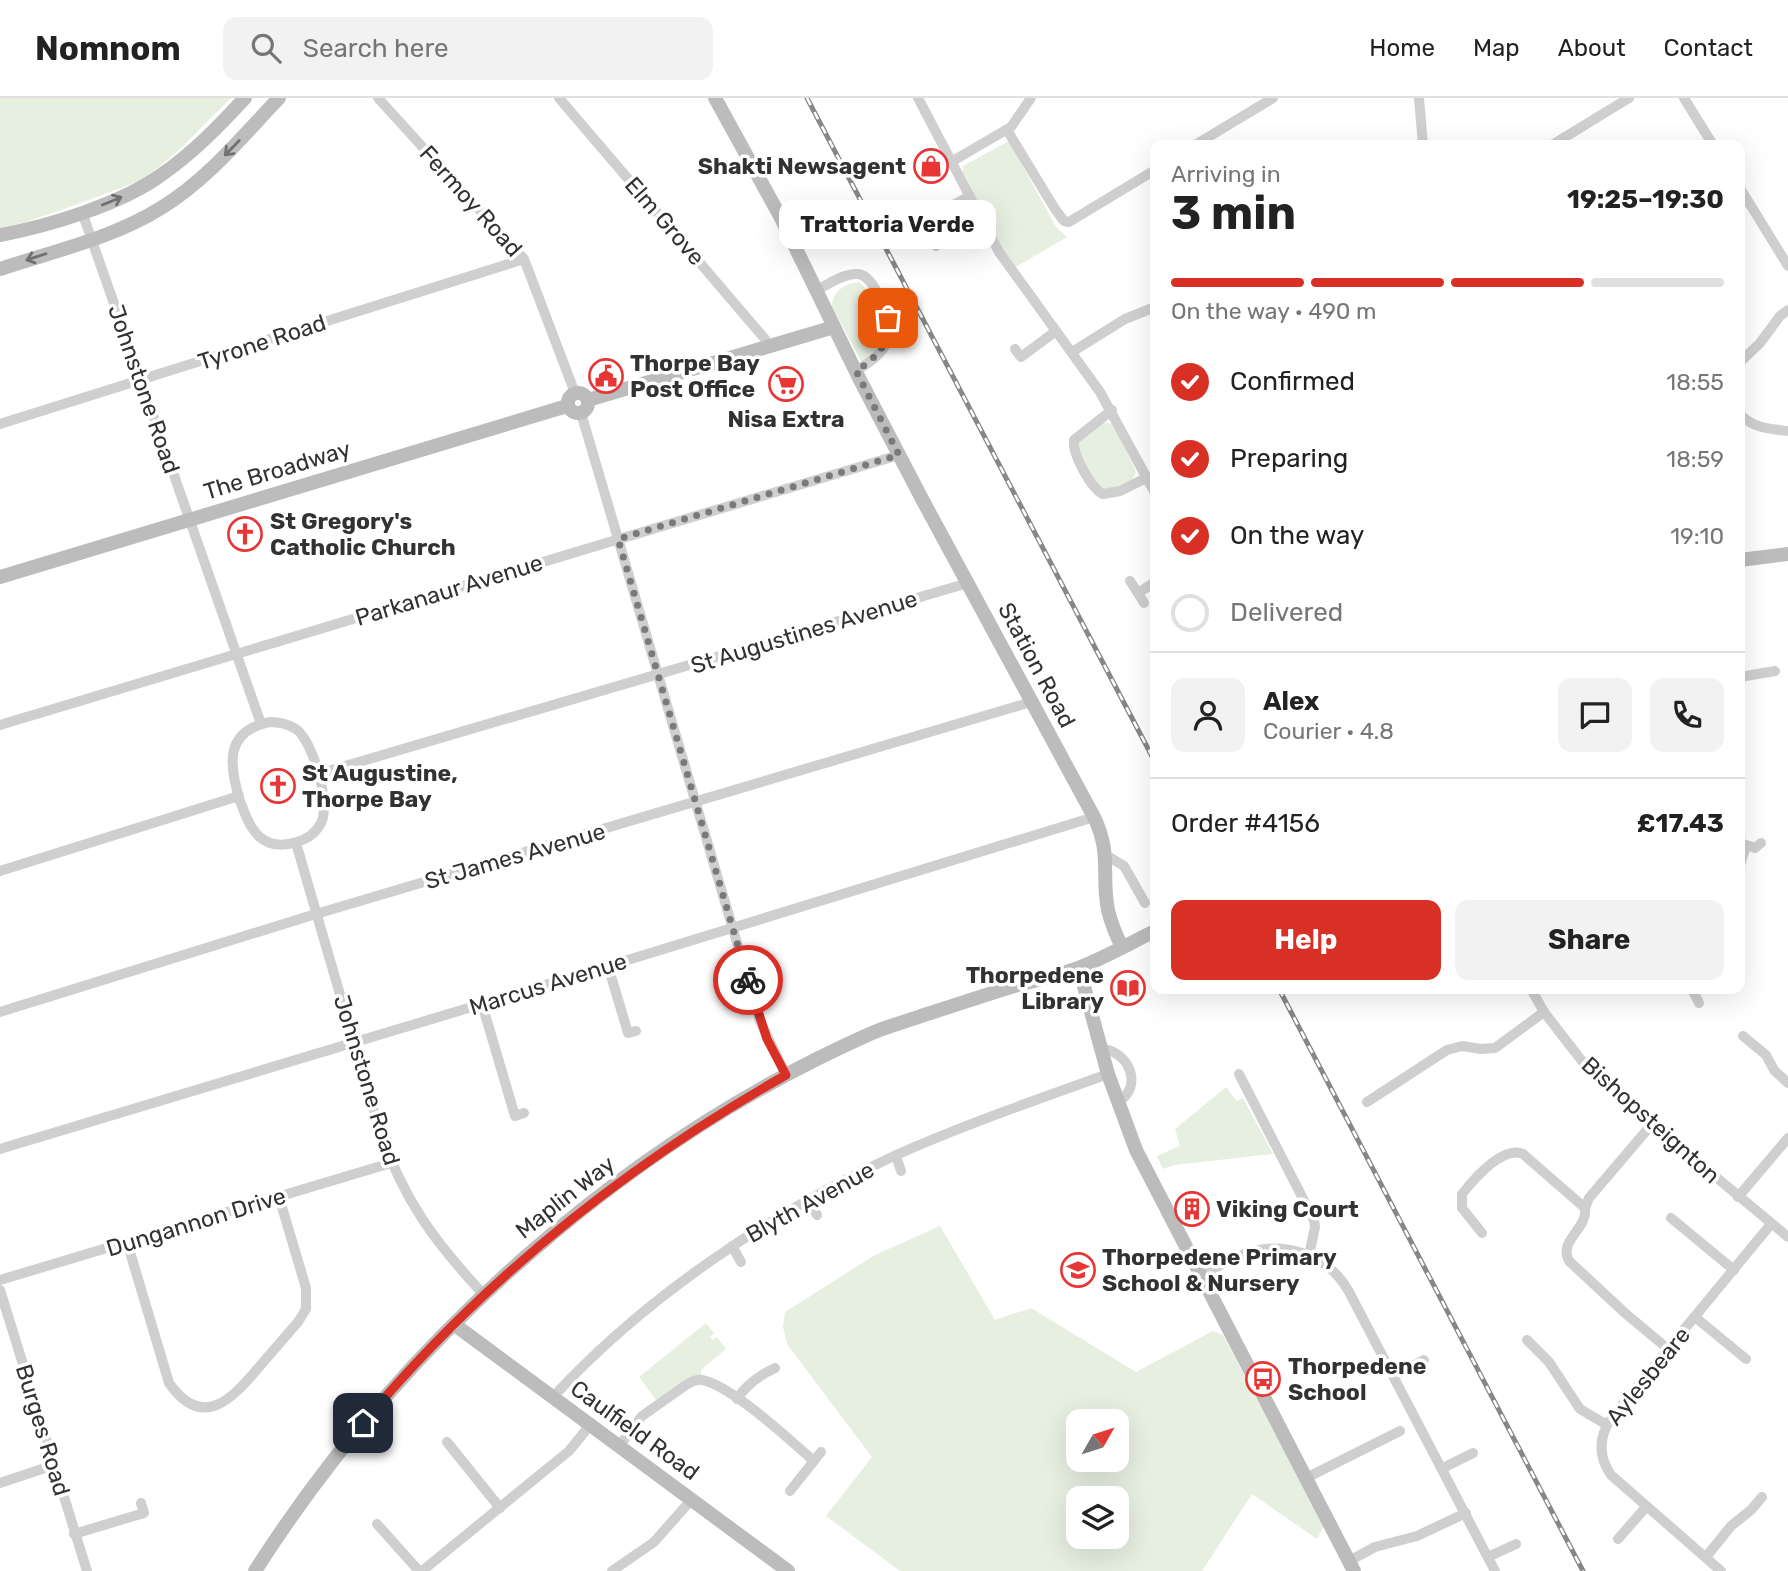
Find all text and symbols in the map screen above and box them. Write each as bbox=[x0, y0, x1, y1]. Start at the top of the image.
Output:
search box bbox=[223, 17, 713, 80]
text: Nomnom bbox=[35, 29, 181, 68]
icon: search bbox=[247, 29, 285, 67]
text: Search here bbox=[303, 33, 449, 64]
text: Home bbox=[1369, 34, 1435, 62]
text: Map bbox=[1473, 34, 1520, 62]
text: About bbox=[1558, 34, 1626, 62]
text: Contact bbox=[1664, 34, 1753, 62]
one-way arrow bbox=[224, 139, 241, 156]
street label: Fermoy Road bbox=[414, 140, 528, 262]
shop icon: Shakti Newsagent bbox=[912, 147, 950, 185]
place label: Shakti Newsagent bbox=[698, 152, 906, 180]
text: Arriving in bbox=[1171, 160, 1281, 188]
street label: Elm Grove bbox=[619, 171, 711, 271]
text: 19:25–19:30 bbox=[1567, 184, 1724, 215]
text: 3 min bbox=[1171, 186, 1296, 241]
one-way arrow bbox=[101, 193, 122, 206]
callout: Trattoria Verde bbox=[780, 199, 996, 248]
text: Trattoria Verde bbox=[800, 210, 975, 238]
one-way arrow bbox=[26, 251, 48, 264]
pin bbox=[858, 288, 918, 348]
text: On the way · 490 m bbox=[1171, 297, 1377, 325]
icon: bag bbox=[869, 299, 907, 337]
street label: Johnstone Road bbox=[102, 301, 186, 477]
street label: Tyrone Road bbox=[195, 308, 329, 376]
place label: Thorpe Bay Post Office bbox=[630, 349, 760, 403]
public building icon: Thorpe Bay Post Office bbox=[587, 357, 625, 395]
icon: check bbox=[1171, 363, 1209, 401]
supermarket icon: Nisa Extra bbox=[767, 365, 805, 403]
text: Confirmed bbox=[1230, 366, 1355, 397]
text: 18:55 bbox=[1666, 368, 1724, 396]
place label: Nisa Extra bbox=[727, 405, 845, 433]
street label: The Broadway bbox=[200, 434, 354, 506]
icon: check bbox=[1171, 440, 1209, 478]
text: Preparing bbox=[1230, 443, 1348, 474]
text: 18:59 bbox=[1666, 445, 1724, 473]
place label: St Gregory's Catholic Church bbox=[270, 507, 456, 561]
church icon: St Gregory's Catholic Church bbox=[226, 515, 264, 553]
icon: check bbox=[1171, 517, 1209, 555]
text: On the way bbox=[1230, 520, 1364, 551]
text: 19:10 bbox=[1670, 522, 1724, 550]
street label: Parkanaur Avenue bbox=[352, 548, 546, 632]
street label: St Augustines Avenue bbox=[687, 584, 921, 680]
text: Delivered bbox=[1230, 597, 1343, 628]
street label: Station Road bbox=[992, 598, 1082, 732]
button: person bbox=[1171, 678, 1245, 752]
button: chat bbox=[1558, 678, 1632, 752]
button: phone bbox=[1650, 678, 1724, 752]
text: Alex bbox=[1263, 686, 1319, 717]
text: Courier · 4.8 bbox=[1263, 717, 1394, 745]
place label: St Augustine, Thorpe Bay bbox=[302, 759, 458, 813]
church icon: St Augustine, Thorpe Bay bbox=[259, 767, 297, 805]
text: Order #4156 bbox=[1171, 808, 1320, 839]
text: £17.43 bbox=[1637, 808, 1724, 839]
street label: St James Avenue bbox=[421, 817, 609, 895]
button: Help bbox=[1171, 900, 1441, 980]
button: Share bbox=[1455, 900, 1724, 980]
courier bbox=[713, 945, 783, 1015]
street label: Marcus Avenue bbox=[466, 947, 630, 1021]
icon: bike bbox=[729, 961, 767, 999]
place label: Thorpedene Library bbox=[966, 961, 1104, 1015]
library icon: Thorpedene Library bbox=[1109, 969, 1147, 1007]
street label: Johnstone Road bbox=[328, 991, 406, 1169]
street label: Bishopsteignton bbox=[1576, 1051, 1726, 1189]
street label: Maplin Way bbox=[510, 1149, 620, 1244]
street label: Blyth Avenue bbox=[741, 1155, 879, 1249]
street label: Dungannon Drive bbox=[103, 1181, 289, 1263]
building icon: Viking Court bbox=[1173, 1190, 1211, 1228]
place label: Viking Court bbox=[1216, 1195, 1359, 1223]
place label: Thorpedene Primary School & Nursery bbox=[1102, 1243, 1337, 1297]
school or university icon: Thorpedene Primary School & Nursery bbox=[1059, 1251, 1097, 1289]
street label: Aylesbeare bbox=[1600, 1321, 1696, 1431]
place label: Thorpedene School bbox=[1288, 1352, 1426, 1406]
bus stop icon: Thorpedene School bbox=[1244, 1360, 1282, 1398]
street label: Burges Road bbox=[10, 1361, 76, 1499]
street label: Caulfield Road bbox=[565, 1374, 705, 1486]
pin bbox=[333, 1393, 393, 1453]
icon: home bbox=[344, 1404, 382, 1442]
north arrow bbox=[1066, 1409, 1129, 1472]
map controls bbox=[1066, 1409, 1129, 1549]
button: layers bbox=[1066, 1486, 1129, 1549]

